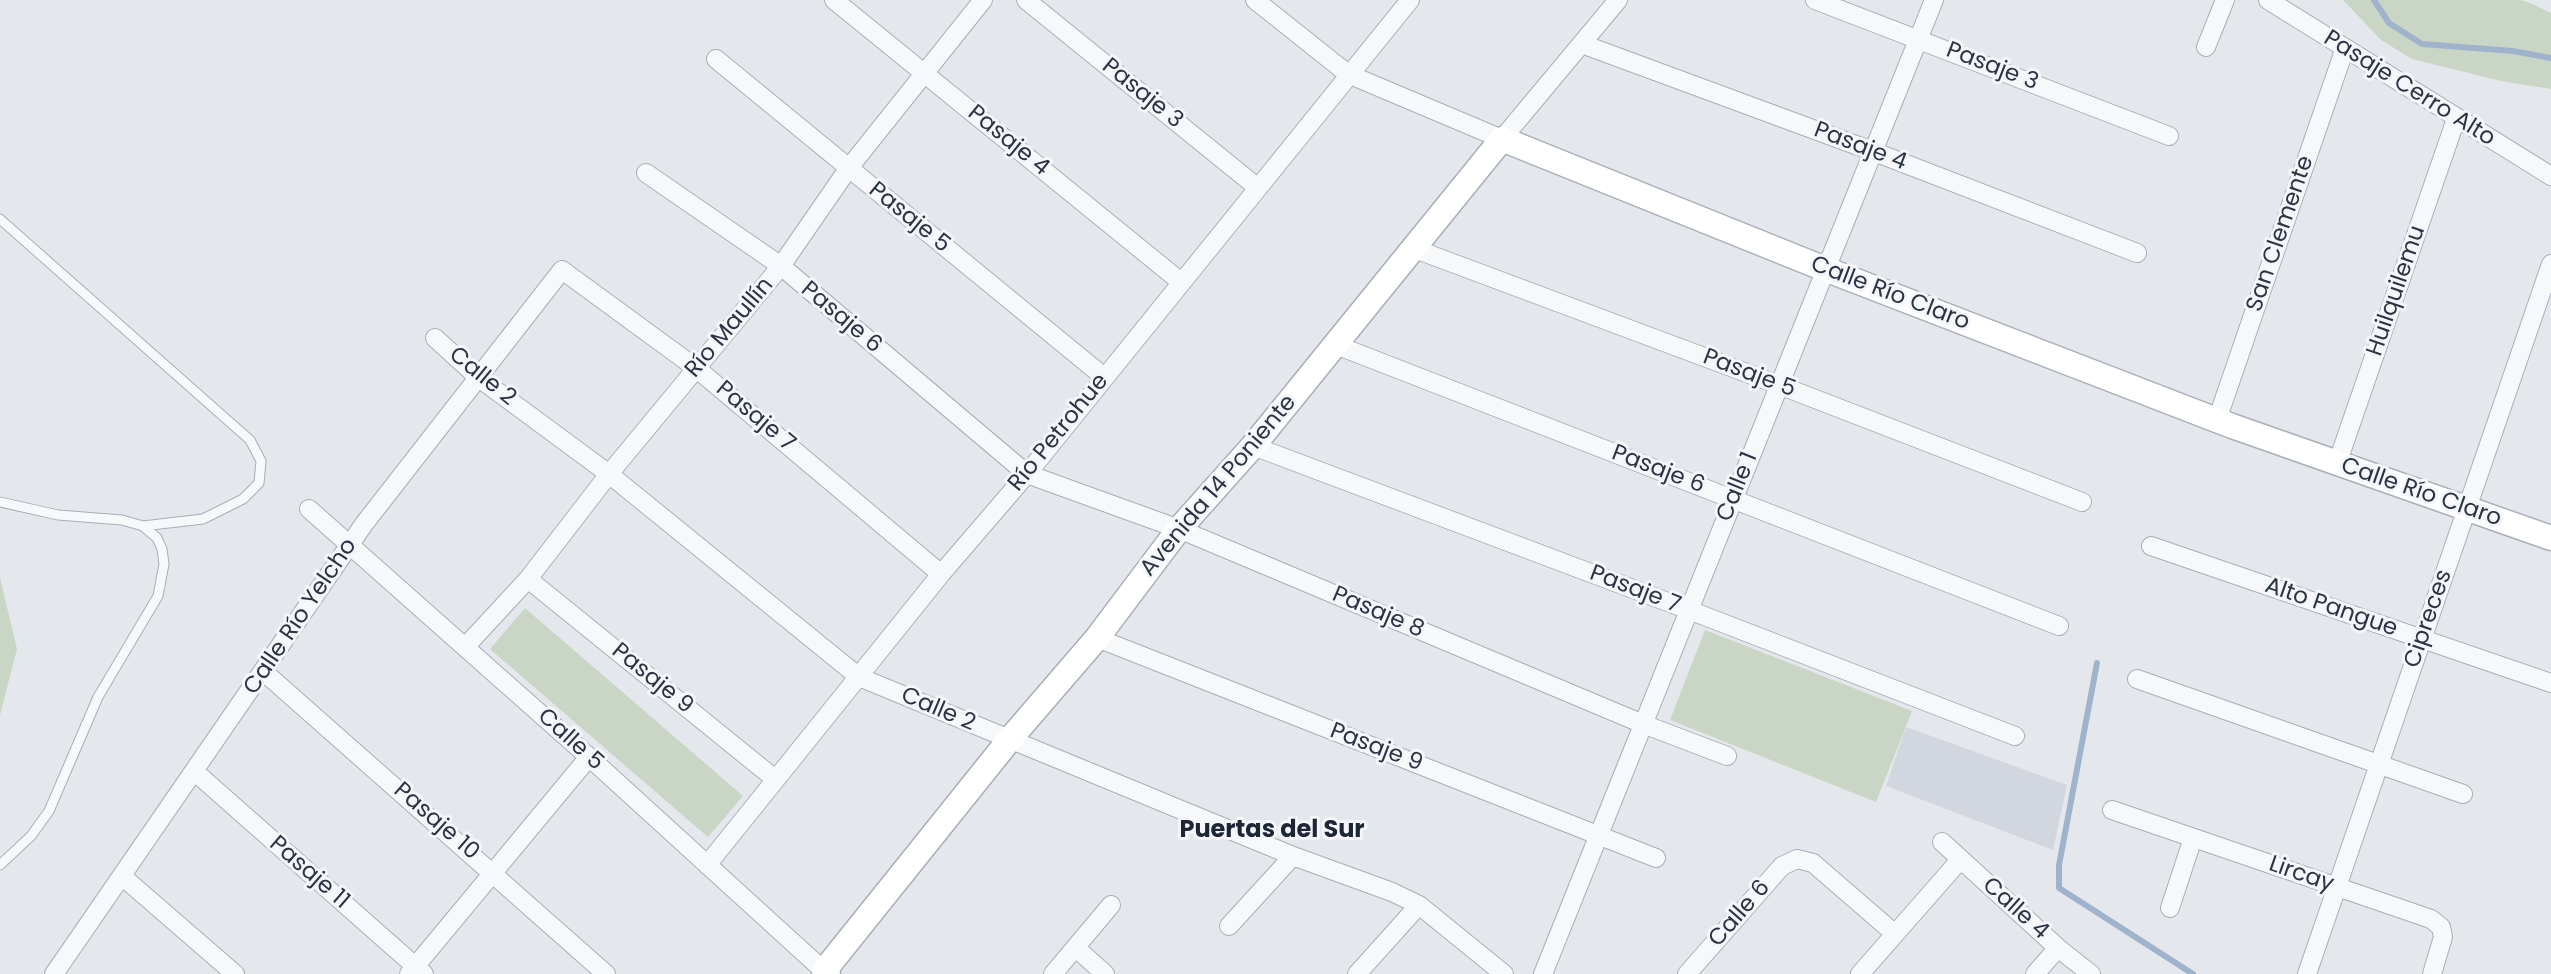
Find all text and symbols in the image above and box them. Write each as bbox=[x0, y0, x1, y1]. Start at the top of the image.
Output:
street label: Pasaje Cerro Alto bbox=[2318, 25, 2500, 153]
street label: Pasaje 3 bbox=[1942, 37, 2042, 97]
street label: Pasaje 3 bbox=[1096, 53, 1188, 135]
street label: Pasaje 4 bbox=[962, 100, 1054, 182]
street label: Pasaje 4 bbox=[1810, 117, 1910, 177]
street label: San Clemente bbox=[2241, 153, 2321, 315]
street label: Pasaje 5 bbox=[863, 177, 955, 259]
street label: Huilquilemu bbox=[2362, 222, 2432, 360]
street label: Calle Río Claro bbox=[1807, 251, 1973, 337]
street label: Río Maullín bbox=[680, 272, 780, 384]
street label: Pasaje 6 bbox=[795, 276, 887, 360]
street label: Calle 2 bbox=[443, 342, 521, 412]
street label: Pasaje 5 bbox=[1699, 344, 1799, 404]
street label: Río Petrohue bbox=[1003, 369, 1115, 497]
street label: Pasaje 7 bbox=[710, 376, 800, 458]
street label: Avenida 14 Poniente bbox=[1135, 390, 1303, 582]
street label: Pasaje 6 bbox=[1608, 440, 1708, 500]
street label: Calle 1 bbox=[1712, 448, 1764, 526]
street label: Calle Río Claro bbox=[2337, 453, 2505, 533]
street label: Calle Río Yelcho bbox=[239, 534, 363, 700]
street label: Pasaje 7 bbox=[1586, 560, 1684, 620]
street label: Cipreces bbox=[2399, 566, 2459, 672]
street label: Alto Pangue bbox=[2261, 572, 2401, 644]
street label: Pasaje 8 bbox=[1328, 581, 1428, 645]
street label: Pasaje 9 bbox=[606, 638, 698, 720]
street label: Calle 2 bbox=[897, 682, 979, 738]
street label: Calle 5 bbox=[531, 703, 609, 777]
street label: Pasaje 9 bbox=[1326, 718, 1426, 778]
street label: Pasaje 10 bbox=[388, 777, 484, 867]
district label: Puertas del Sur bbox=[1179, 817, 1365, 845]
street label: Pasaje 11 bbox=[263, 831, 355, 915]
street label: Lircay bbox=[2265, 851, 2337, 899]
street label: Calle 4 bbox=[1976, 872, 2054, 946]
street label: Calle 6 bbox=[1703, 875, 1777, 953]

